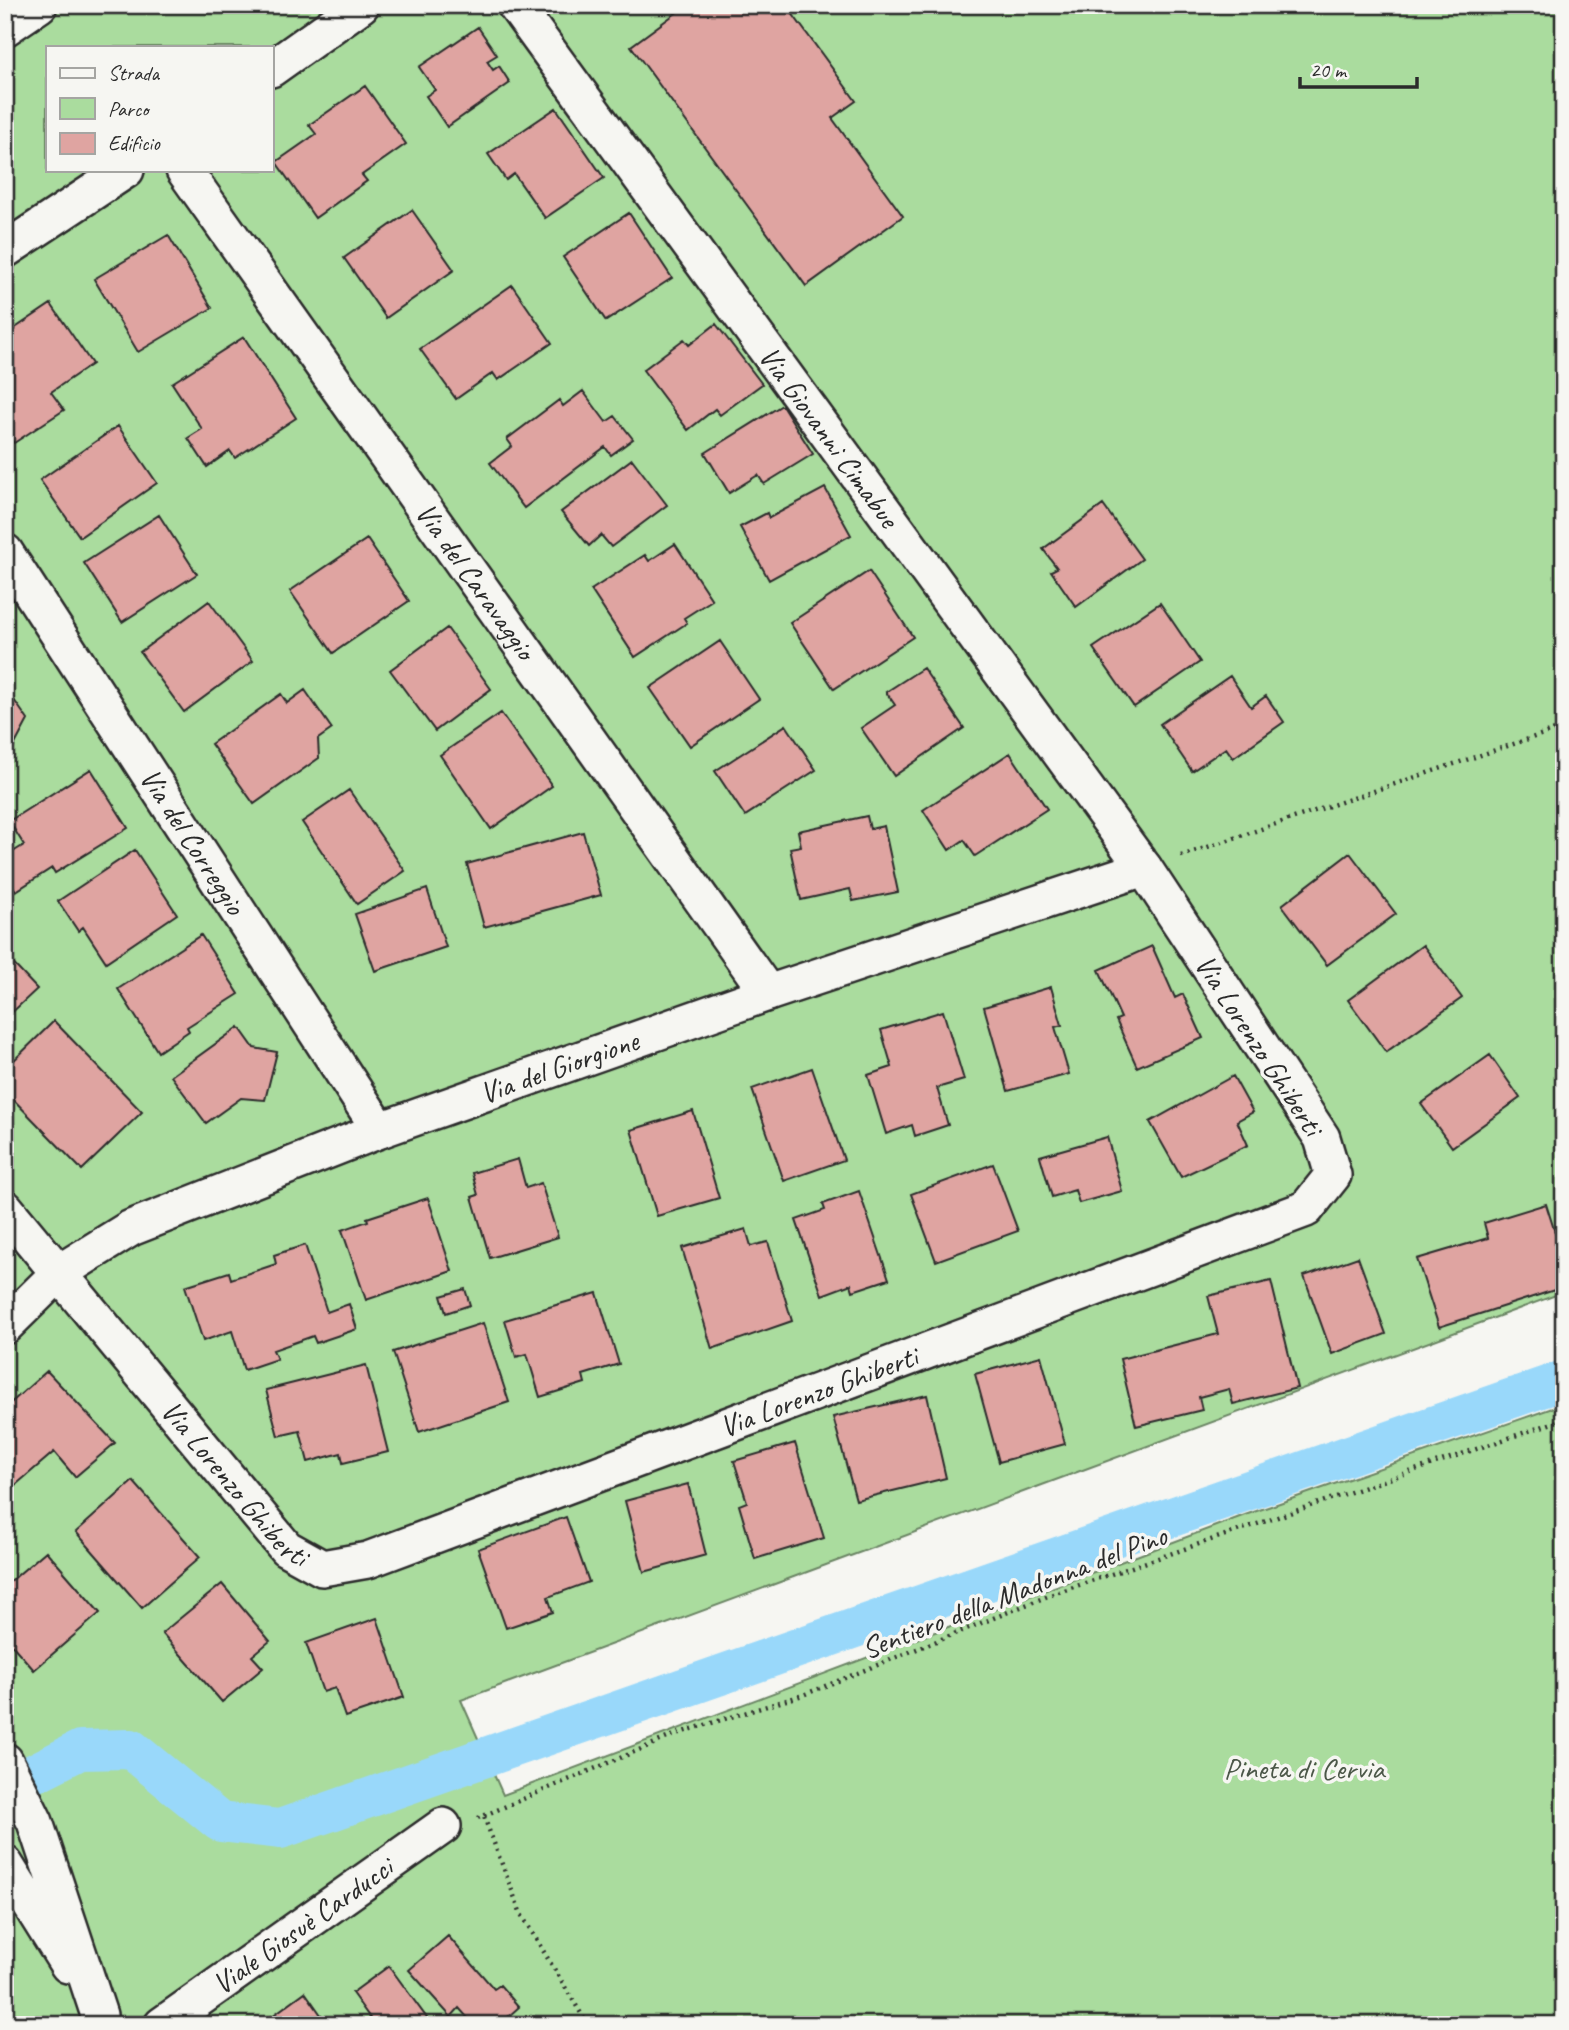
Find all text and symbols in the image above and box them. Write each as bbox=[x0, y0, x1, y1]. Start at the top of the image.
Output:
legend bbox=[46, 46, 273, 172]
scale bar bbox=[1300, 46, 1417, 90]
text: 20 m bbox=[1310, 57, 1348, 83]
text: Strada bbox=[108, 60, 161, 86]
text: Parco bbox=[108, 96, 151, 122]
text: Edificio bbox=[108, 130, 161, 156]
street label: Via Giovanni Cimabue bbox=[750, 339, 909, 537]
street label: Via del Caravaggio bbox=[407, 495, 546, 670]
street label: Via del Correggio bbox=[131, 761, 255, 923]
street label: Via Lorenzo Ghiberti bbox=[1186, 947, 1333, 1145]
street label: Via del Giorgione bbox=[475, 1021, 645, 1112]
street label: Via Lorenzo Ghiberti bbox=[714, 1336, 926, 1446]
street label: Via Lorenzo Ghiberti bbox=[153, 1392, 317, 1577]
street label: Sentiero della Madonna del Pino bbox=[856, 1516, 1173, 1668]
park label: Pineta di Cervia bbox=[1224, 1749, 1386, 1787]
street label: Viale Giosuè Carducci bbox=[205, 1847, 403, 2003]

